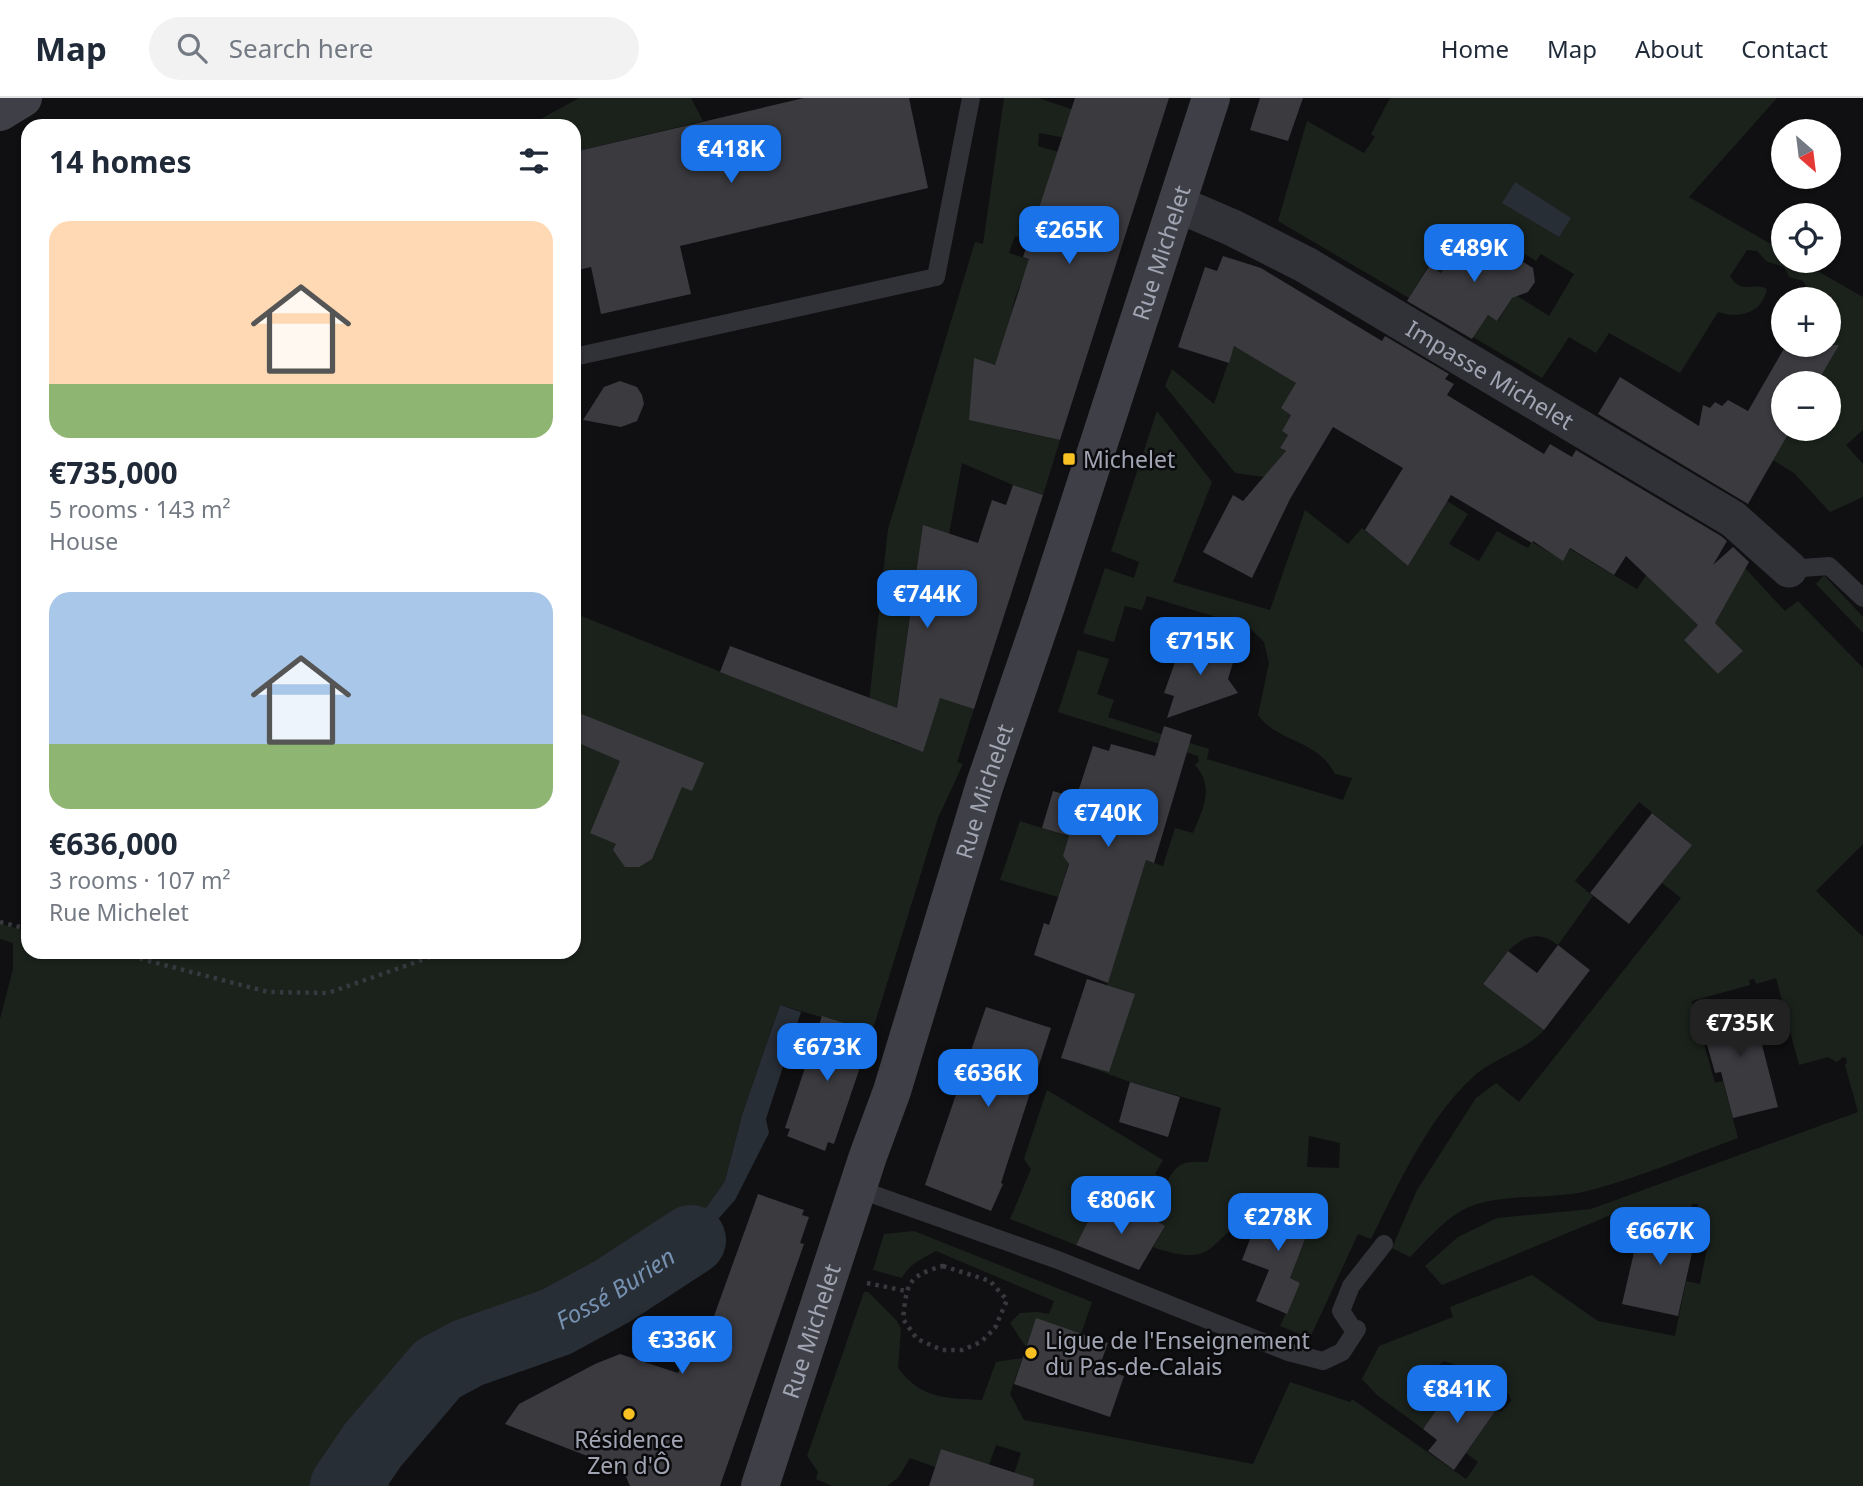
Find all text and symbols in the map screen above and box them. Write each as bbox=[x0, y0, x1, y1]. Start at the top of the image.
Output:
search box bbox=[149, 17, 639, 80]
text: Map bbox=[35, 26, 107, 71]
icon: search bbox=[173, 29, 211, 67]
text: Search here bbox=[229, 30, 373, 66]
text: Home bbox=[1441, 32, 1509, 65]
text: Map bbox=[1547, 32, 1597, 65]
text: About bbox=[1635, 32, 1703, 65]
text: Contact bbox=[1741, 32, 1828, 65]
north arrow bbox=[1771, 119, 1841, 189]
map controls bbox=[1771, 119, 1841, 441]
pin: €418K bbox=[682, 126, 780, 185]
text: €418K bbox=[697, 132, 765, 164]
text: 14 homes bbox=[49, 141, 192, 182]
icon: filters bbox=[515, 142, 553, 180]
street label: Rue Michelet bbox=[1124, 181, 1198, 324]
button: locate bbox=[1771, 203, 1841, 273]
pin: €265K bbox=[1020, 206, 1118, 266]
text: €265K bbox=[1035, 213, 1103, 245]
pin: €489K bbox=[1425, 225, 1523, 284]
text: €489K bbox=[1440, 231, 1508, 263]
icon: home bbox=[238, 266, 364, 392]
button: + bbox=[1771, 287, 1841, 357]
street label: Impasse Michelet bbox=[1400, 312, 1580, 437]
button: − bbox=[1771, 371, 1841, 441]
place label: Michelet bbox=[1083, 443, 1175, 475]
marker: Michelet bbox=[1061, 451, 1077, 467]
text: €735,000 bbox=[49, 452, 178, 493]
text: 5 rooms · 143 m² bbox=[49, 493, 231, 525]
text: House bbox=[49, 525, 118, 557]
pin: €744K bbox=[878, 570, 976, 630]
text: €744K bbox=[893, 577, 961, 609]
pin: €715K bbox=[1151, 618, 1249, 677]
text: €715K bbox=[1166, 624, 1234, 656]
icon: home bbox=[238, 637, 364, 763]
street label: Rue Michelet bbox=[947, 720, 1020, 863]
pin: €740K bbox=[1059, 790, 1157, 849]
text: €740K bbox=[1074, 796, 1142, 828]
text: €636,000 bbox=[49, 823, 178, 864]
text: 3 rooms · 107 m² bbox=[49, 864, 231, 896]
text: Rue Michelet bbox=[49, 896, 189, 928]
pin: €735K bbox=[1691, 1000, 1789, 1059]
text: €735K bbox=[1706, 1006, 1774, 1038]
pin: €673K bbox=[778, 1024, 876, 1083]
text: €673K bbox=[793, 1030, 861, 1062]
pin: €636K bbox=[939, 1049, 1037, 1109]
text: €636K bbox=[954, 1056, 1022, 1088]
pin: €806K bbox=[1072, 1176, 1170, 1236]
text: €806K bbox=[1087, 1183, 1155, 1215]
pin: €278K bbox=[1229, 1194, 1327, 1253]
text: €278K bbox=[1244, 1200, 1312, 1232]
pin: €667K bbox=[1611, 1208, 1709, 1267]
text: €667K bbox=[1626, 1214, 1694, 1246]
water label: Fossé Burien bbox=[549, 1239, 681, 1336]
street label: Rue Michelet bbox=[774, 1260, 848, 1402]
pin: €336K bbox=[633, 1316, 731, 1376]
text: €336K bbox=[648, 1323, 716, 1355]
place label: Ligue de l'Enseignement du Pas-de-Calais bbox=[1045, 1324, 1310, 1382]
marker: Ligue de l'Enseignement du Pas-de-Calais bbox=[1023, 1345, 1039, 1361]
pin: €841K bbox=[1408, 1366, 1506, 1425]
text: €841K bbox=[1423, 1372, 1491, 1404]
marker: Résidence Zen d'Ô bbox=[621, 1406, 637, 1422]
place label: Résidence Zen d'Ô bbox=[574, 1423, 684, 1481]

